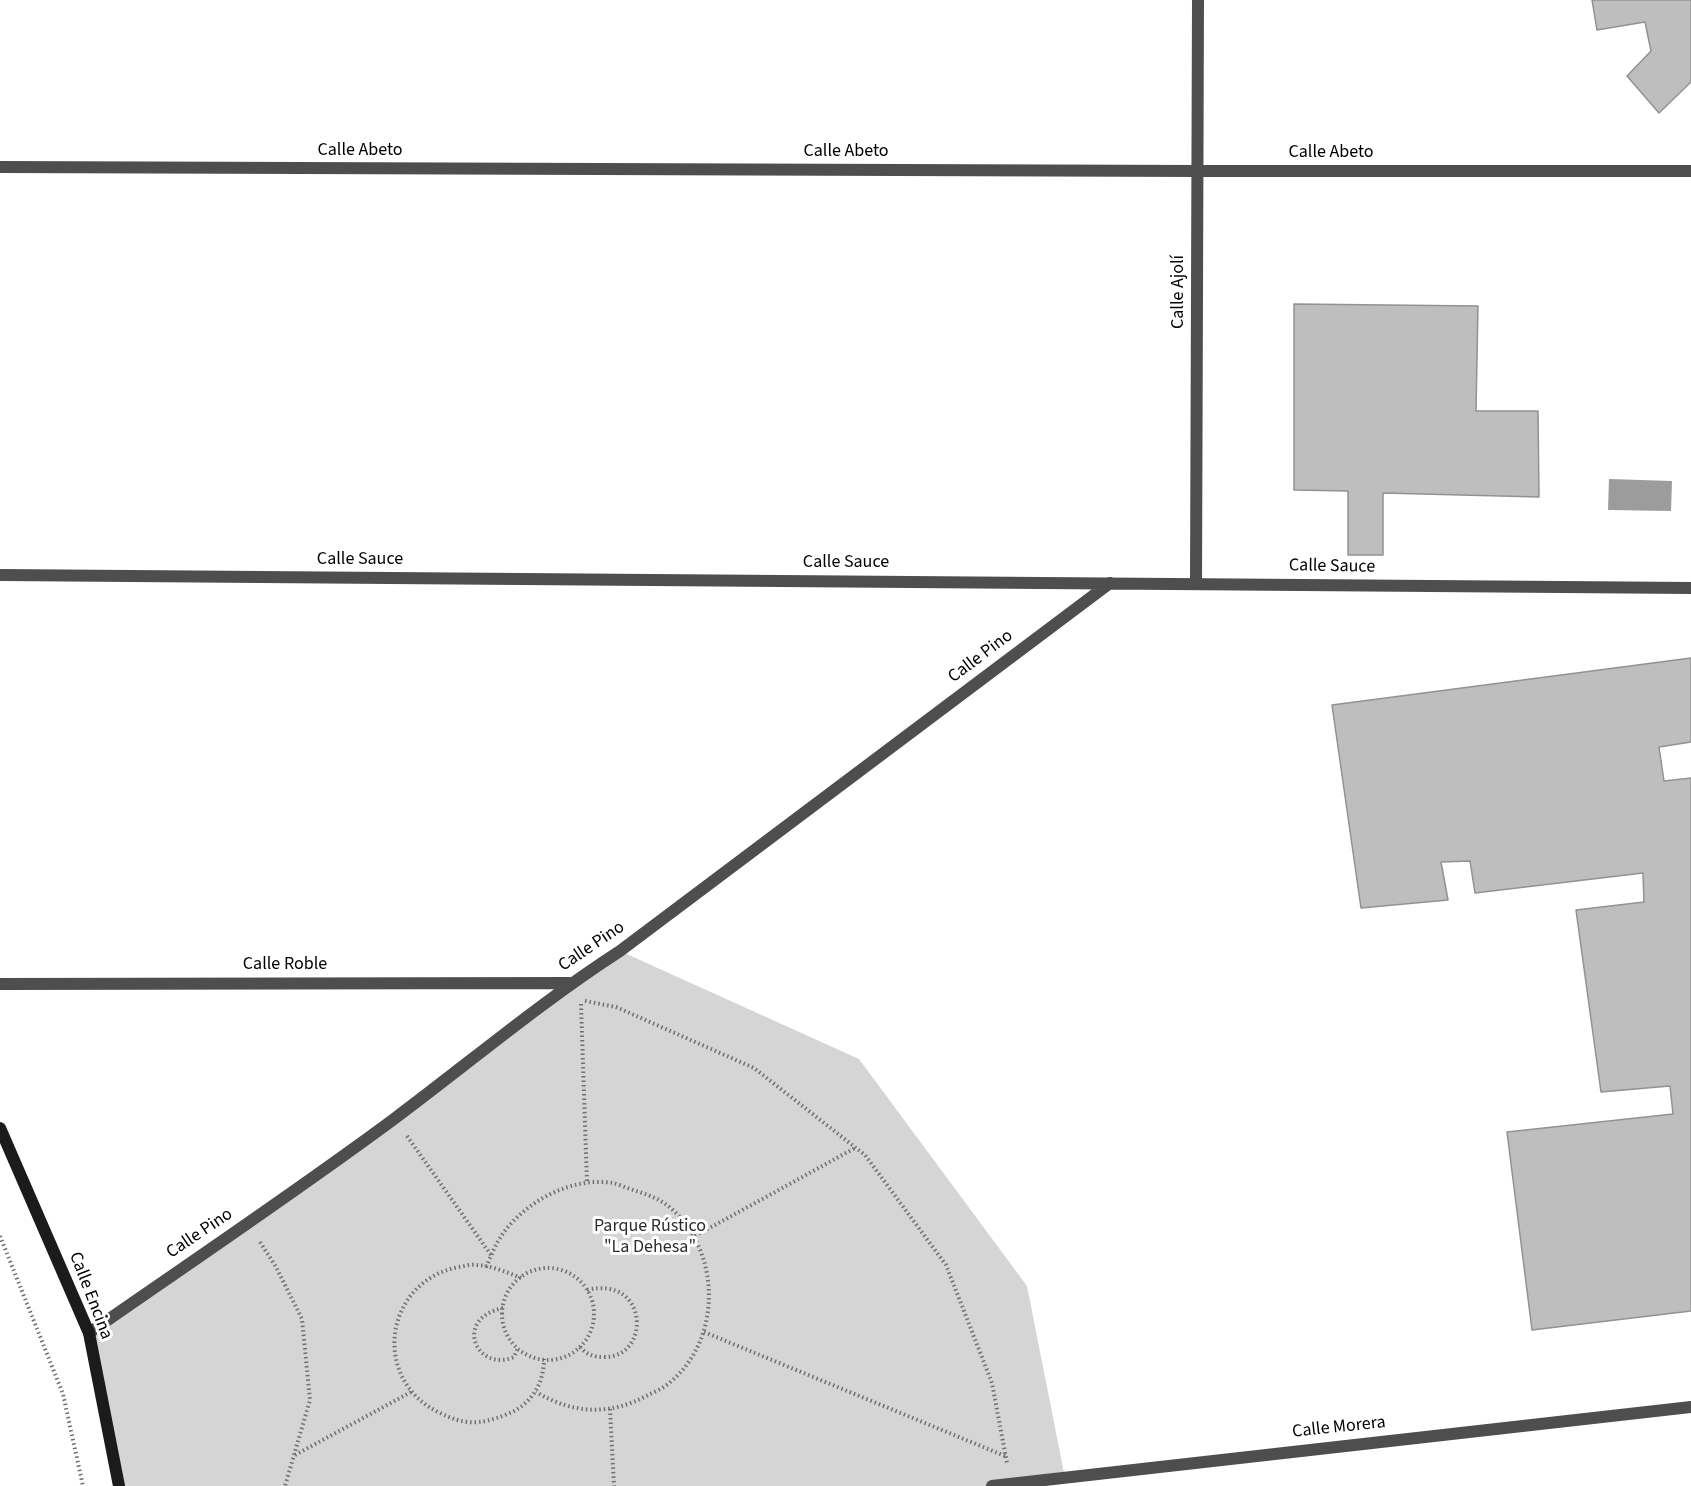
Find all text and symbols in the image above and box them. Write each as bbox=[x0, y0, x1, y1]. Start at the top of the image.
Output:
street label: Calle Abeto bbox=[317, 140, 403, 162]
street label: Calle Abeto bbox=[803, 141, 889, 163]
street label: Calle Abeto bbox=[1288, 142, 1374, 164]
street label: Calle Ajolí bbox=[1168, 255, 1190, 329]
street label: Calle Sauce bbox=[317, 549, 403, 571]
street label: Calle Sauce bbox=[803, 552, 889, 574]
street label: Calle Sauce bbox=[1289, 555, 1375, 579]
street label: Calle Pino bbox=[944, 626, 1018, 688]
street label: Calle Pino bbox=[555, 917, 629, 977]
street label: Calle Roble bbox=[243, 954, 327, 976]
street label: Calle Pino bbox=[163, 1204, 237, 1264]
park label: Parque Rústico "La Dehesa" bbox=[594, 1216, 706, 1258]
street label: Calle Encina bbox=[63, 1249, 117, 1343]
street label: Calle Morera bbox=[1291, 1412, 1387, 1444]

